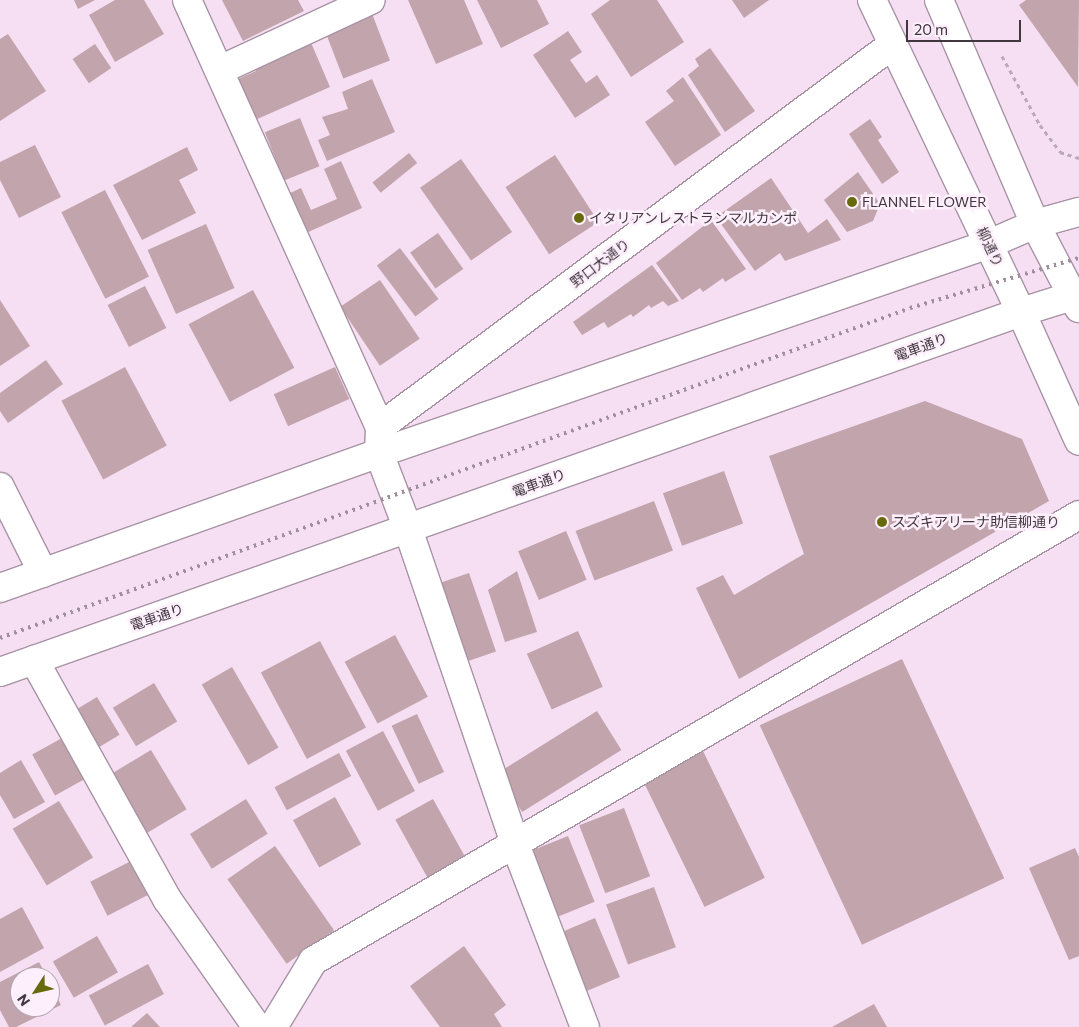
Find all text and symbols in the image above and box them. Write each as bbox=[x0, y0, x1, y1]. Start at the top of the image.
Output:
scale bar bbox=[909, 10, 1024, 42]
text: 20 m bbox=[914, 20, 948, 38]
place label: FLANNEL FLOWER bbox=[862, 194, 987, 210]
marker: FLANNEL FLOWER bbox=[846, 196, 858, 208]
place label: イタリアンレストランマルカンポ bbox=[589, 210, 799, 226]
marker: イタリアンレストランマルカンポ bbox=[573, 212, 585, 224]
street label: 柳通り bbox=[973, 224, 1007, 270]
street label: 野口大通り bbox=[567, 235, 633, 291]
street label: 電車通り bbox=[892, 330, 950, 364]
street label: 電車通り bbox=[510, 466, 568, 500]
place label: スズキアリーナ助信柳通り bbox=[892, 514, 1060, 530]
marker: スズキアリーナ助信柳通り bbox=[876, 516, 888, 528]
street label: 電車通り bbox=[128, 600, 186, 634]
north arrow bbox=[10, 967, 60, 1017]
text: N bbox=[13, 991, 33, 1009]

